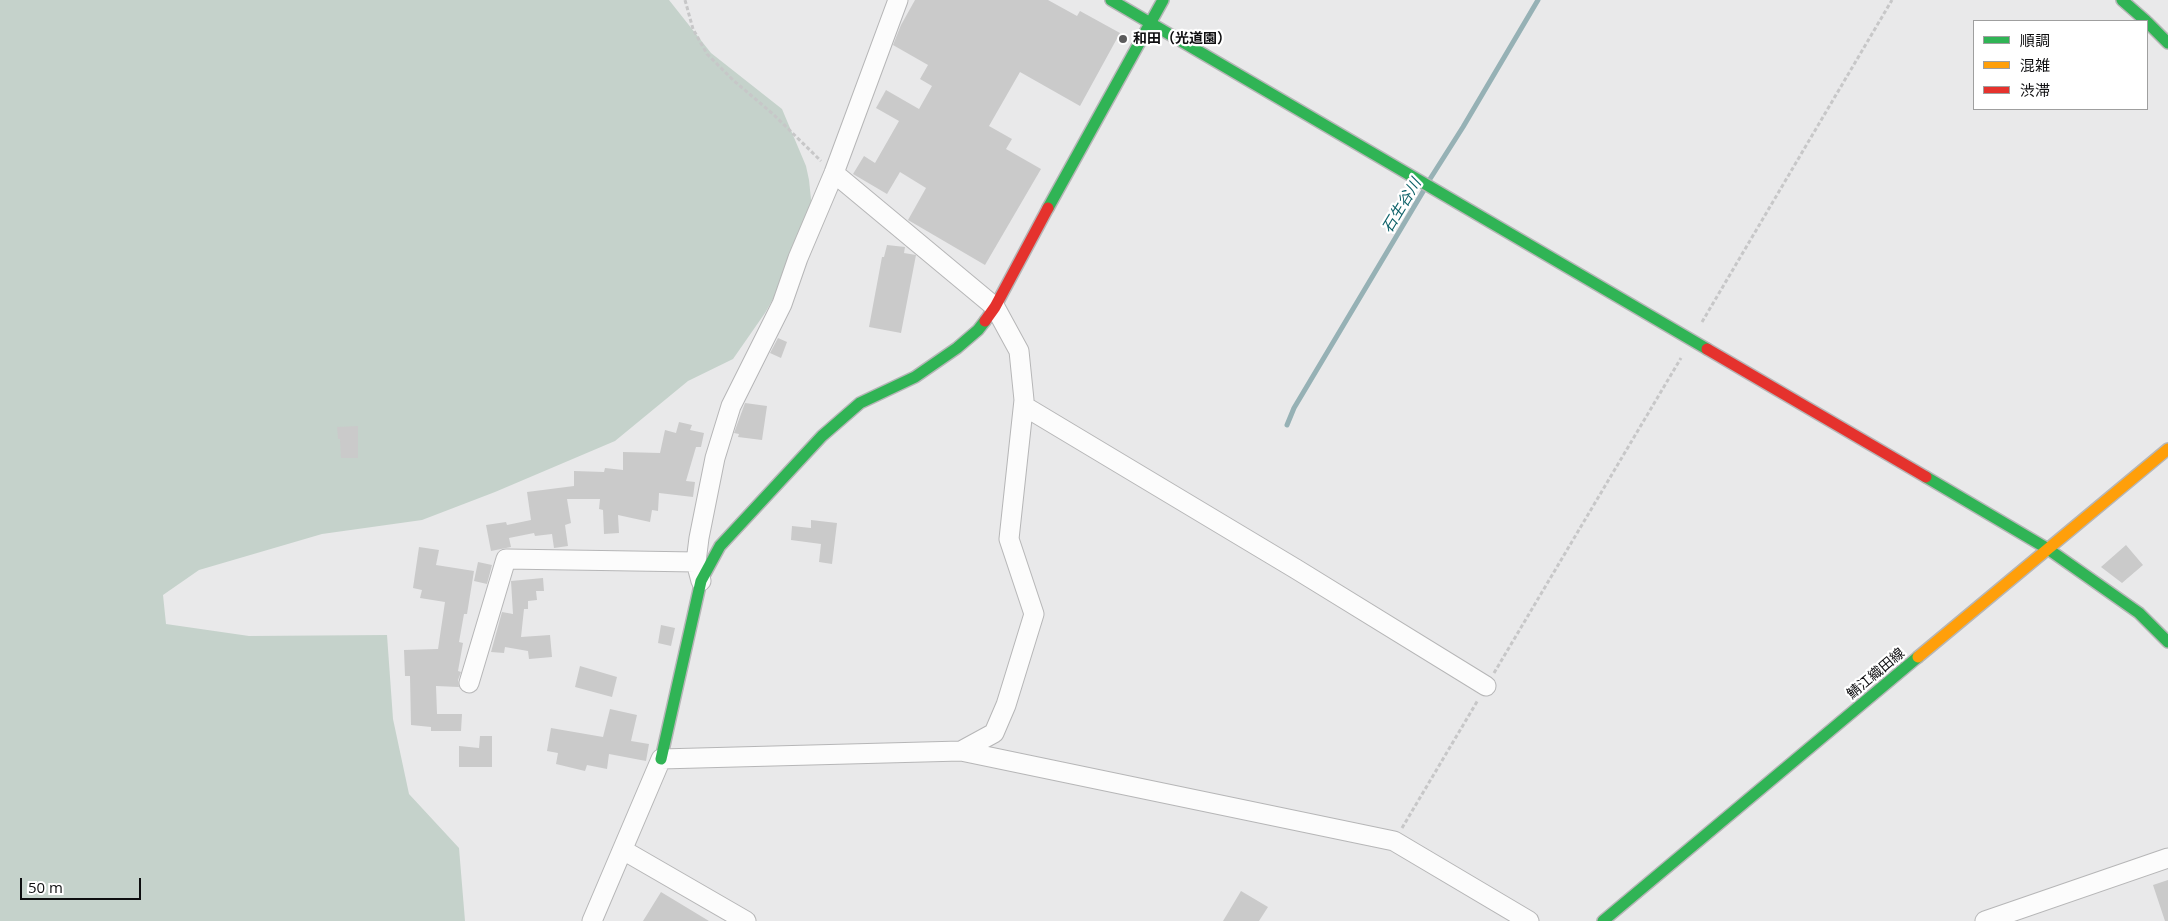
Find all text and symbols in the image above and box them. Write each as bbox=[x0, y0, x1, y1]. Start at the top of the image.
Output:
legend bbox=[1973, 20, 2148, 110]
text: 順調 bbox=[2020, 30, 2050, 50]
place label: 和田（光道園） bbox=[1133, 31, 1231, 47]
marker: 和田（光道園） bbox=[1117, 33, 1129, 45]
text: 混雑 bbox=[2020, 55, 2050, 75]
text: 渋滞 bbox=[2020, 80, 2050, 100]
water label: 石生谷川 bbox=[1379, 176, 1425, 236]
street label: 鯖江織田線 bbox=[1844, 645, 1908, 703]
scale bar bbox=[22, 868, 144, 900]
text: 50 m bbox=[28, 877, 63, 897]

